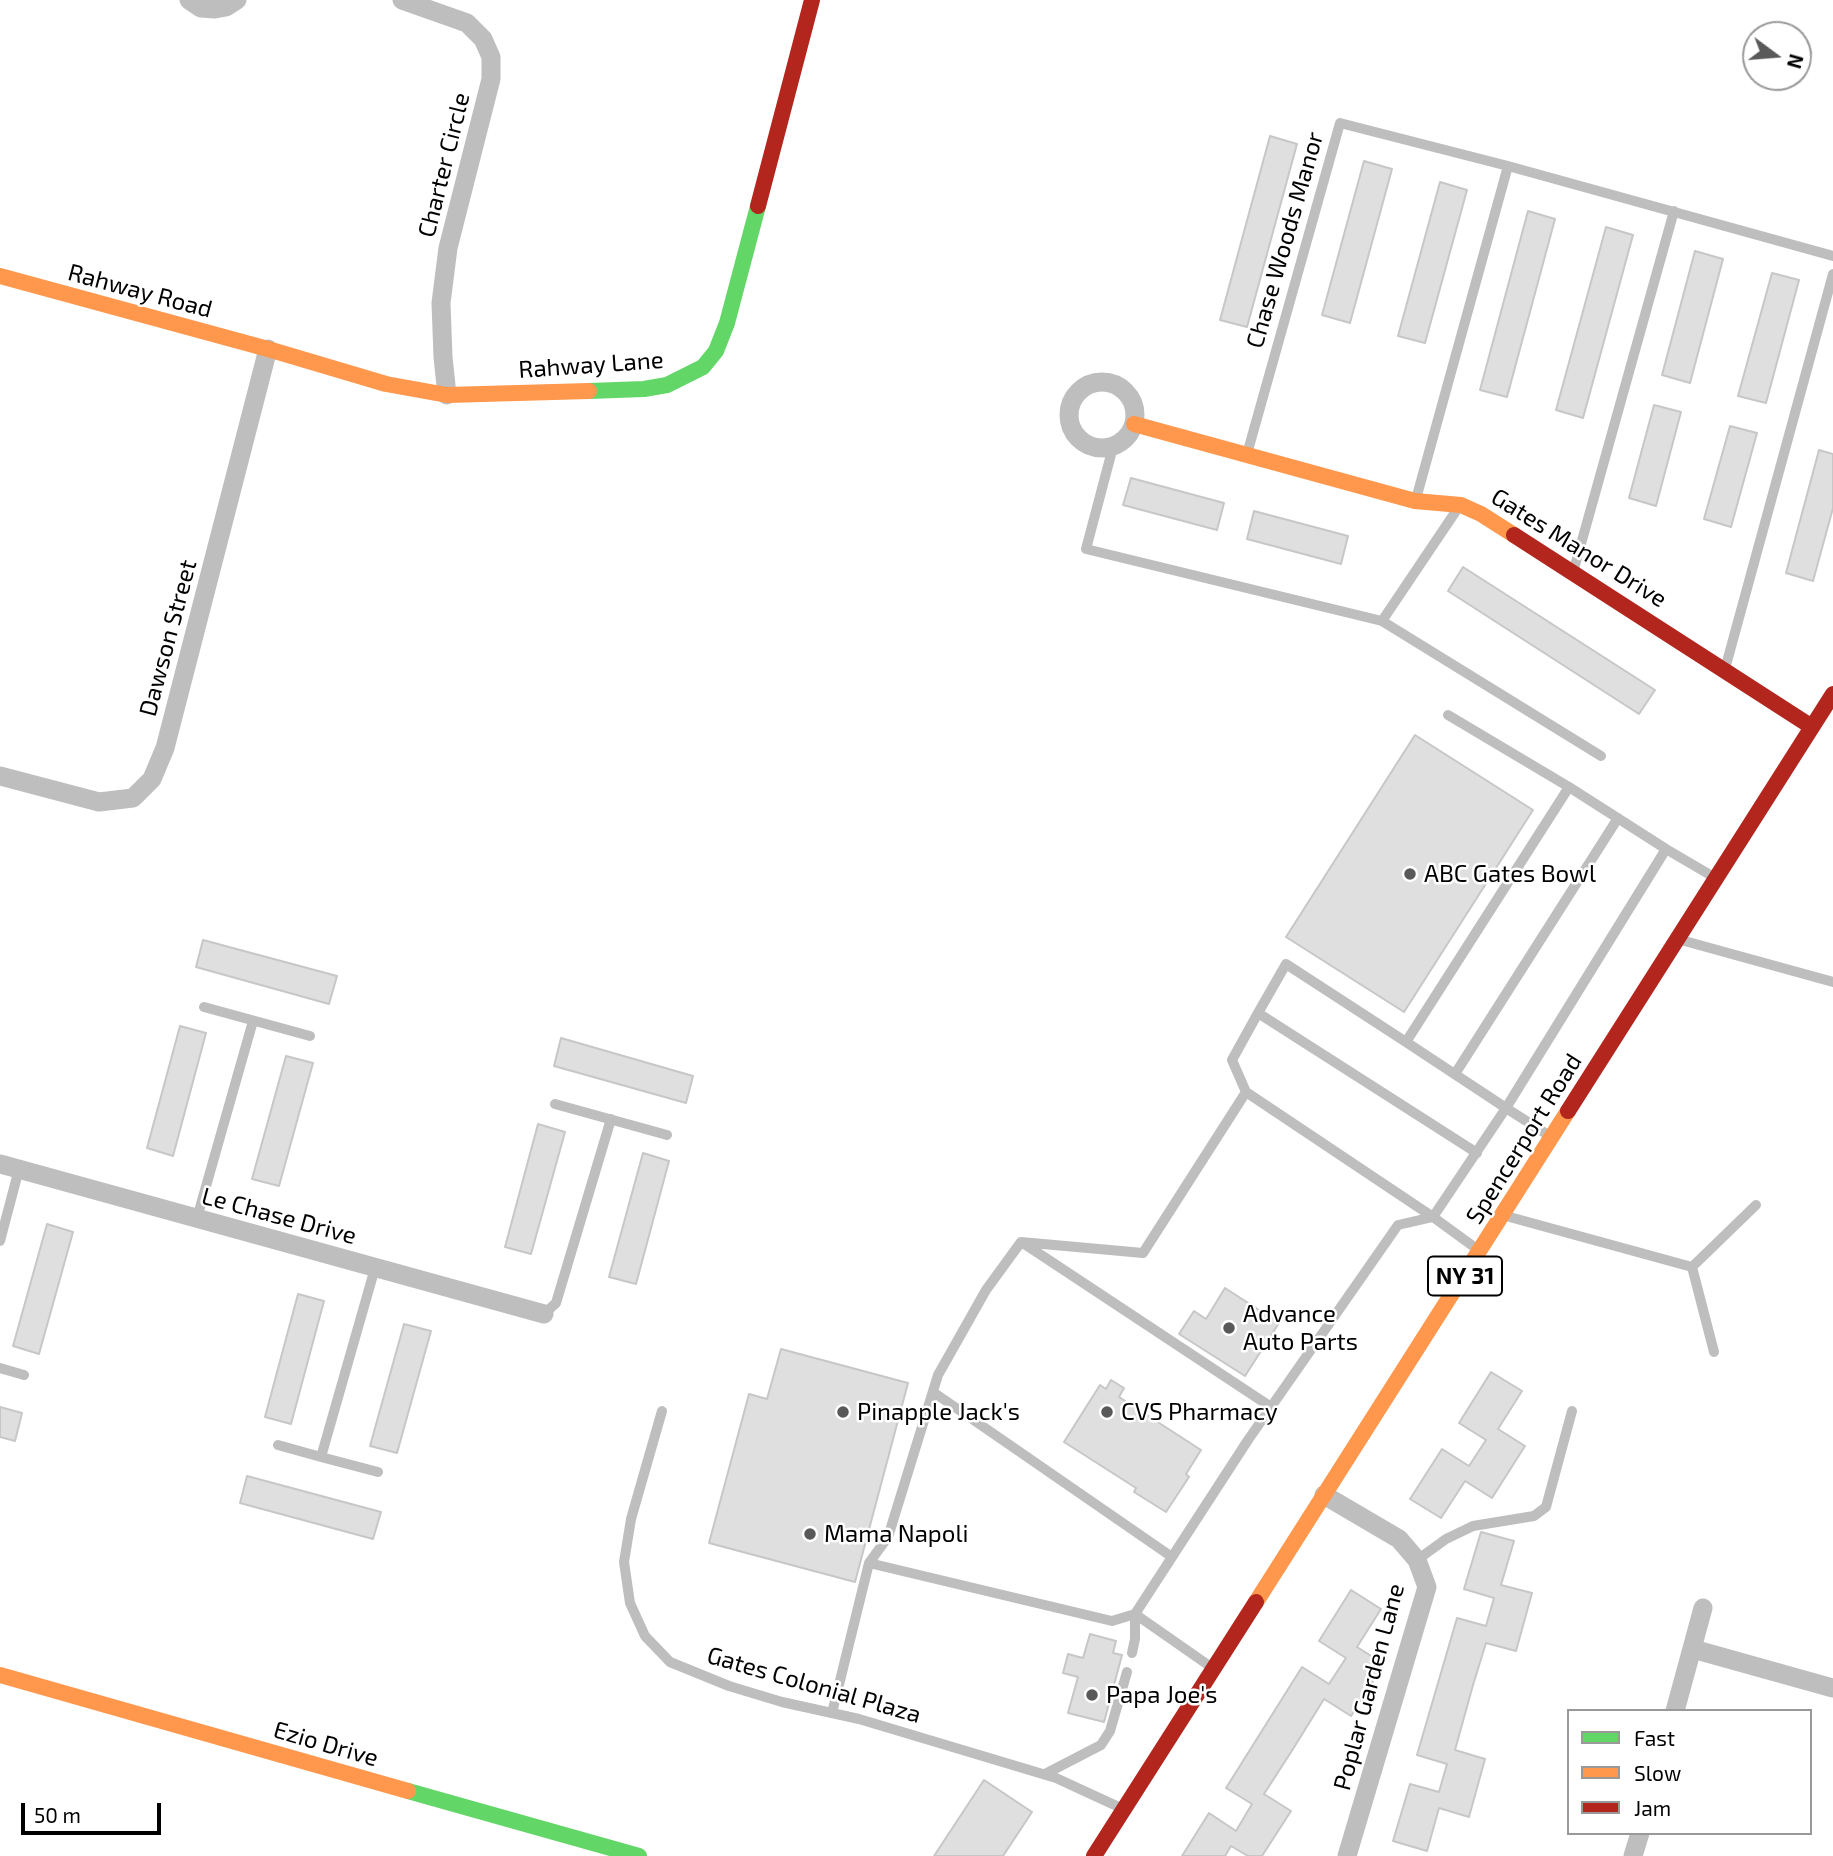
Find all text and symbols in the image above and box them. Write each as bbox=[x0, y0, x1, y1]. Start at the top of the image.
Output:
north arrow bbox=[1742, 21, 1812, 91]
text: N bbox=[1783, 52, 1809, 71]
street label: Charter Circle bbox=[412, 90, 476, 240]
street label: Chase Woods Manor bbox=[1240, 129, 1330, 351]
street label: Rahway Road bbox=[65, 258, 215, 324]
street label: Rahway Lane bbox=[518, 346, 664, 384]
street label: Gates Manor Drive bbox=[1486, 482, 1672, 614]
street label: Dawson Street bbox=[133, 557, 203, 719]
place label: ABC Gates Bowl bbox=[1424, 860, 1596, 888]
marker: ABC Gates Bowl bbox=[1402, 866, 1418, 882]
street label: Spencerport Road bbox=[1460, 1049, 1588, 1229]
street label: Le Chase Drive bbox=[199, 1182, 359, 1250]
road number: NY 31 bbox=[1428, 1256, 1502, 1296]
place label: Advance Auto Parts bbox=[1243, 1300, 1358, 1356]
marker: Advance Auto Parts bbox=[1221, 1320, 1237, 1336]
place label: Pinapple Jack's bbox=[857, 1398, 1020, 1426]
place label: CVS Pharmacy bbox=[1121, 1398, 1278, 1426]
marker: Pinapple Jack's bbox=[835, 1404, 851, 1420]
marker: CVS Pharmacy bbox=[1099, 1404, 1115, 1420]
place label: Mama Napoli bbox=[824, 1520, 969, 1548]
marker: Mama Napoli bbox=[802, 1526, 818, 1542]
street label: Poplar Garden Lane bbox=[1328, 1581, 1410, 1793]
street label: Gates Colonial Plaza bbox=[704, 1641, 924, 1729]
place label: Papa Joe's bbox=[1106, 1681, 1217, 1709]
marker: Papa Joe's bbox=[1084, 1687, 1100, 1703]
legend bbox=[1567, 1709, 1812, 1835]
street label: Ezio Drive bbox=[270, 1715, 382, 1773]
text: Fast bbox=[1634, 1725, 1675, 1750]
text: Slow bbox=[1634, 1760, 1681, 1785]
scale bar bbox=[24, 1790, 164, 1834]
text: Jam bbox=[1634, 1795, 1671, 1820]
text: 50 m bbox=[34, 1802, 81, 1827]

